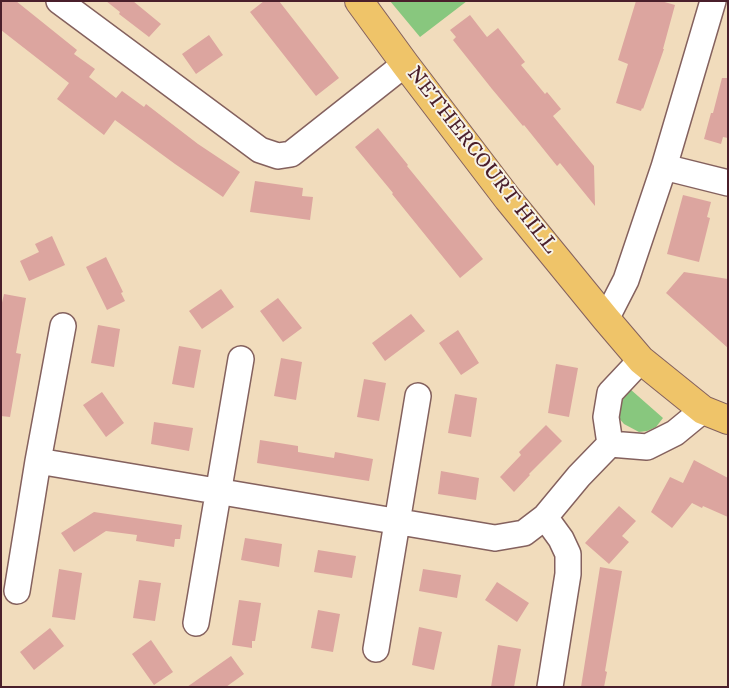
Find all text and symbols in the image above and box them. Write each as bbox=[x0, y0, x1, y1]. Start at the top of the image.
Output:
street label: NETHERCOURT HILL bbox=[400, 63, 562, 259]

